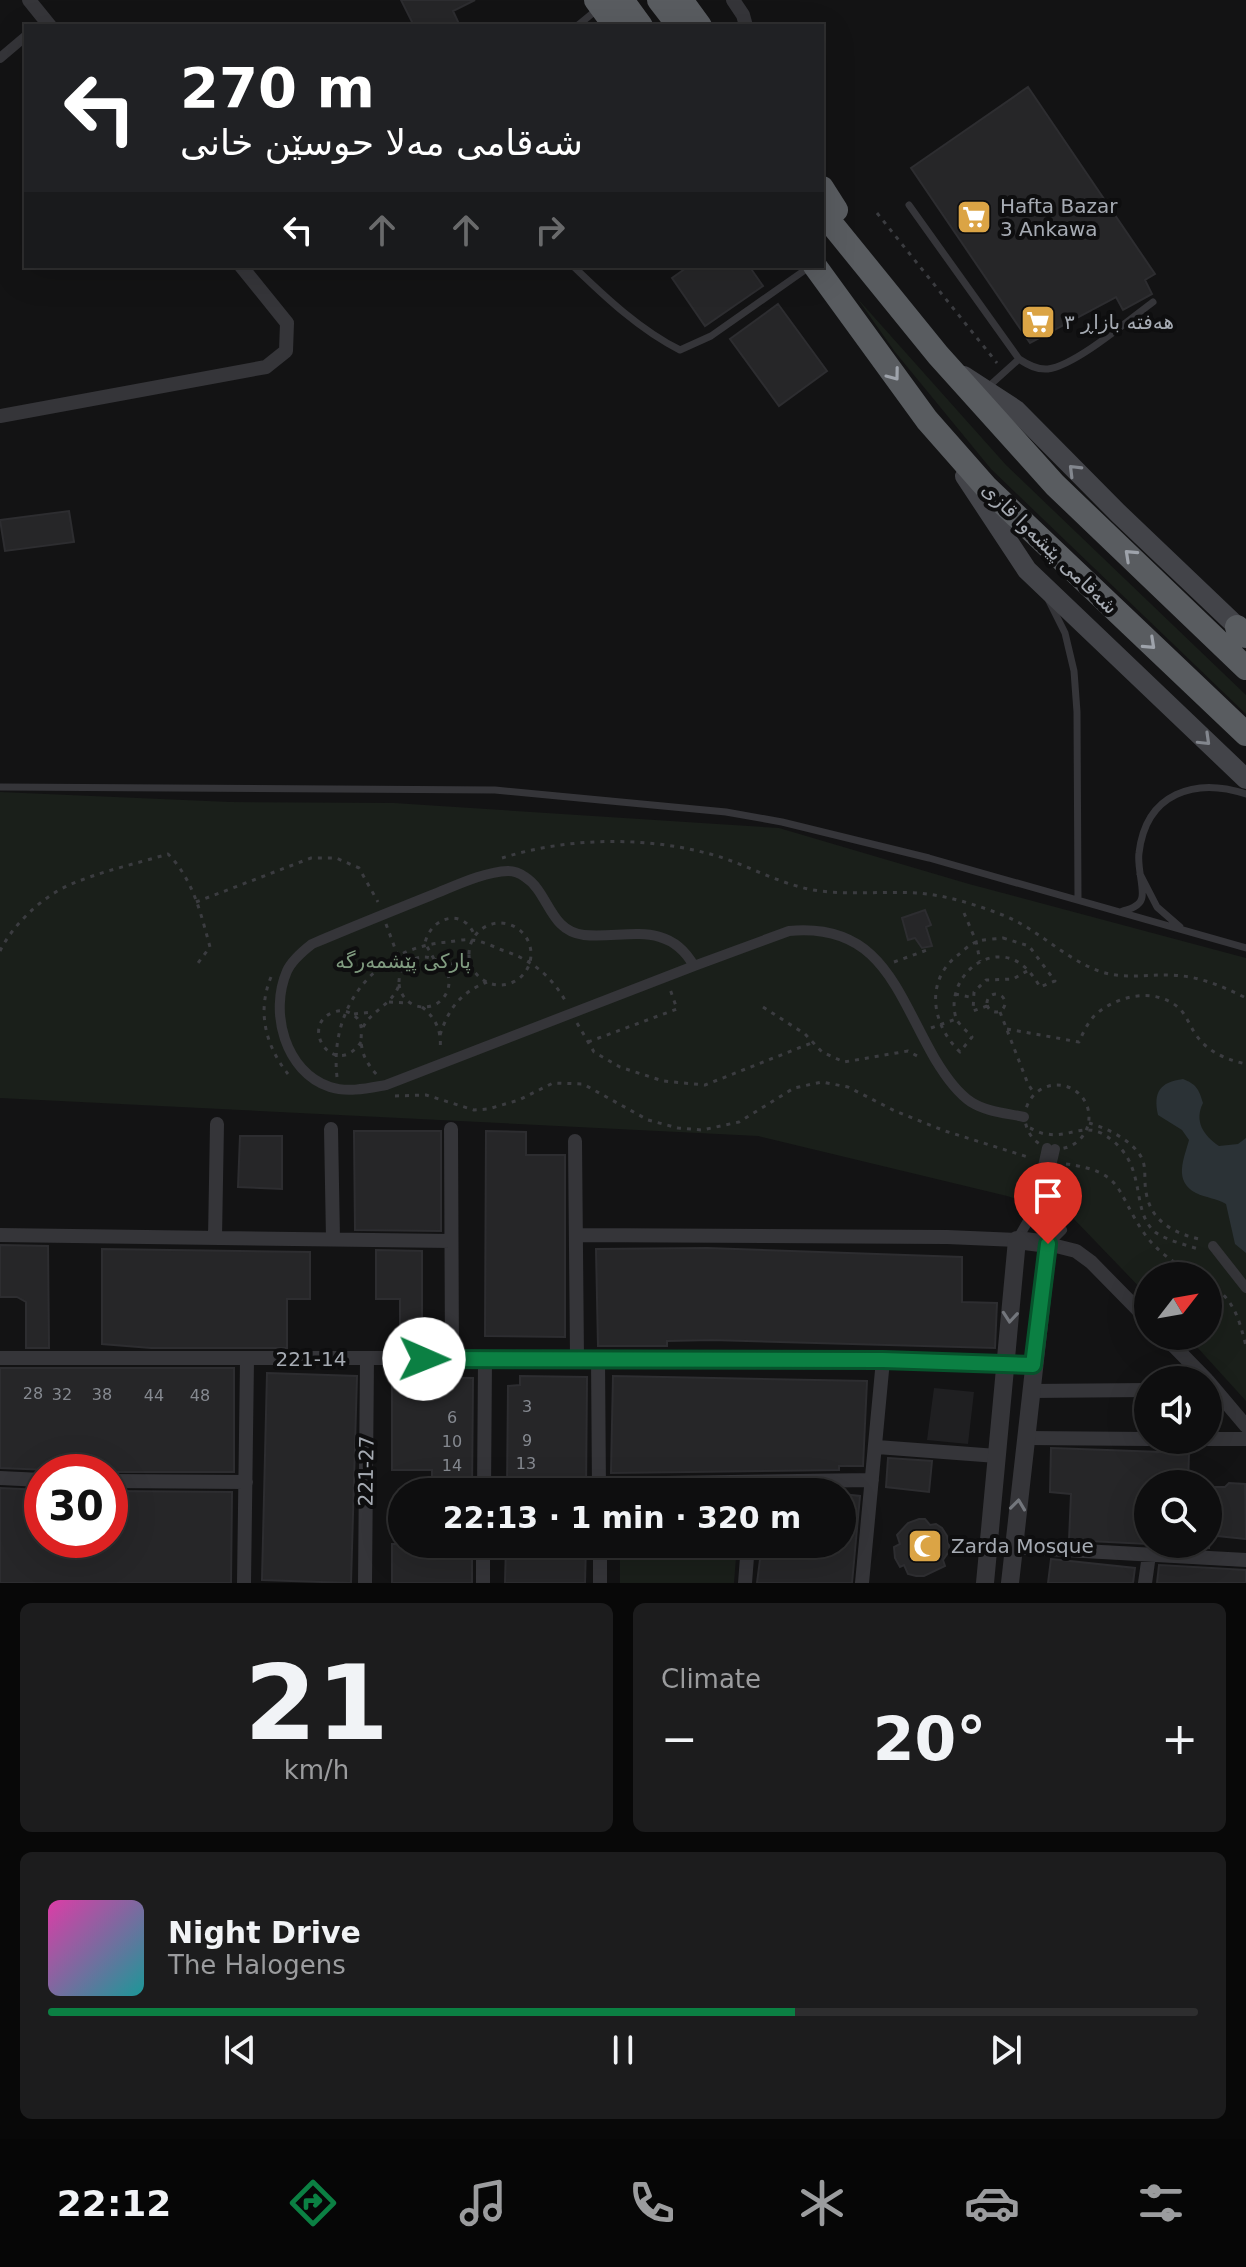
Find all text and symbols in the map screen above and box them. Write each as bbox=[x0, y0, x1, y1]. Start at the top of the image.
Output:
text: 270 m bbox=[180, 55, 375, 120]
icon: left bbox=[48, 56, 152, 160]
text: شەقامی مەلا حوسێن خانی bbox=[180, 122, 583, 163]
place label: Hafta Bazar 3 Ankawa bbox=[1000, 194, 1118, 241]
supermarket icon: Hafta Bazar 3 Ankawa bbox=[955, 198, 993, 236]
icon: left bbox=[276, 208, 320, 252]
icon: ahead bbox=[360, 208, 404, 252]
icon: ahead bbox=[444, 208, 488, 252]
icon: right bbox=[528, 208, 572, 252]
supermarket icon: هەفتە بازاڕ ٣ bbox=[1019, 303, 1057, 341]
place label: هەفتە بازاڕ ٣ bbox=[1064, 310, 1174, 334]
one-way arrow bbox=[884, 366, 899, 380]
one-way arrow bbox=[1069, 465, 1084, 479]
street label: شەقامی پێشەوا قازی bbox=[976, 477, 1123, 620]
one-way arrow bbox=[1124, 551, 1139, 565]
one-way arrow bbox=[1140, 634, 1155, 648]
one-way arrow bbox=[1196, 731, 1210, 745]
park label: پارکی پێشمەرگە bbox=[335, 949, 471, 974]
pin bbox=[1014, 1162, 1082, 1244]
icon: arrive bbox=[1026, 1174, 1070, 1218]
north arrow bbox=[1134, 1262, 1222, 1350]
map controls bbox=[1134, 1262, 1222, 1558]
one-way arrow bbox=[1002, 1311, 1019, 1324]
position arrow bbox=[382, 1317, 466, 1401]
street label: 221-14 bbox=[276, 1347, 346, 1371]
button: sound bbox=[1134, 1366, 1222, 1454]
house number: 28 bbox=[23, 1384, 43, 1403]
house number: 32 bbox=[52, 1385, 72, 1404]
house number: 38 bbox=[92, 1385, 112, 1404]
house number: 44 bbox=[144, 1386, 164, 1405]
house number: 48 bbox=[190, 1386, 210, 1405]
house number: 3 bbox=[522, 1397, 532, 1416]
house number: 6 bbox=[447, 1408, 457, 1427]
house number: 9 bbox=[522, 1431, 532, 1450]
house number: 10 bbox=[442, 1432, 462, 1451]
street label: 221-27 bbox=[353, 1435, 379, 1507]
speed limit sign: 30 bbox=[24, 1454, 128, 1558]
house number: 13 bbox=[516, 1454, 536, 1473]
house number: 14 bbox=[442, 1456, 462, 1475]
button: search bbox=[1134, 1470, 1222, 1558]
one-way arrow bbox=[1010, 1499, 1027, 1512]
text: 22:13 · 1 min · 320 m bbox=[443, 1500, 801, 1535]
mosque icon: Zarda Mosque bbox=[906, 1527, 944, 1565]
place label: Zarda Mosque bbox=[951, 1534, 1094, 1558]
text: 21 bbox=[244, 1642, 389, 1764]
text: Climate bbox=[661, 1664, 761, 1694]
text: 20° bbox=[873, 1704, 986, 1774]
text: − bbox=[661, 1713, 698, 1764]
text: + bbox=[1161, 1713, 1198, 1764]
text: km/h bbox=[284, 1755, 349, 1785]
text: Night Drive bbox=[168, 1915, 361, 1950]
text: The Halogens bbox=[168, 1950, 346, 1980]
icon: previous bbox=[218, 2028, 262, 2072]
icon: pause bbox=[601, 2028, 645, 2072]
icon: next bbox=[984, 2028, 1028, 2072]
icon: directions bbox=[285, 2175, 341, 2231]
icon: music bbox=[455, 2175, 511, 2231]
icon: phone bbox=[624, 2175, 680, 2231]
icon: climate bbox=[794, 2175, 850, 2231]
icon: car bbox=[964, 2175, 1020, 2231]
icon: filters bbox=[1133, 2175, 1189, 2231]
text: 22:12 bbox=[57, 2183, 171, 2224]

